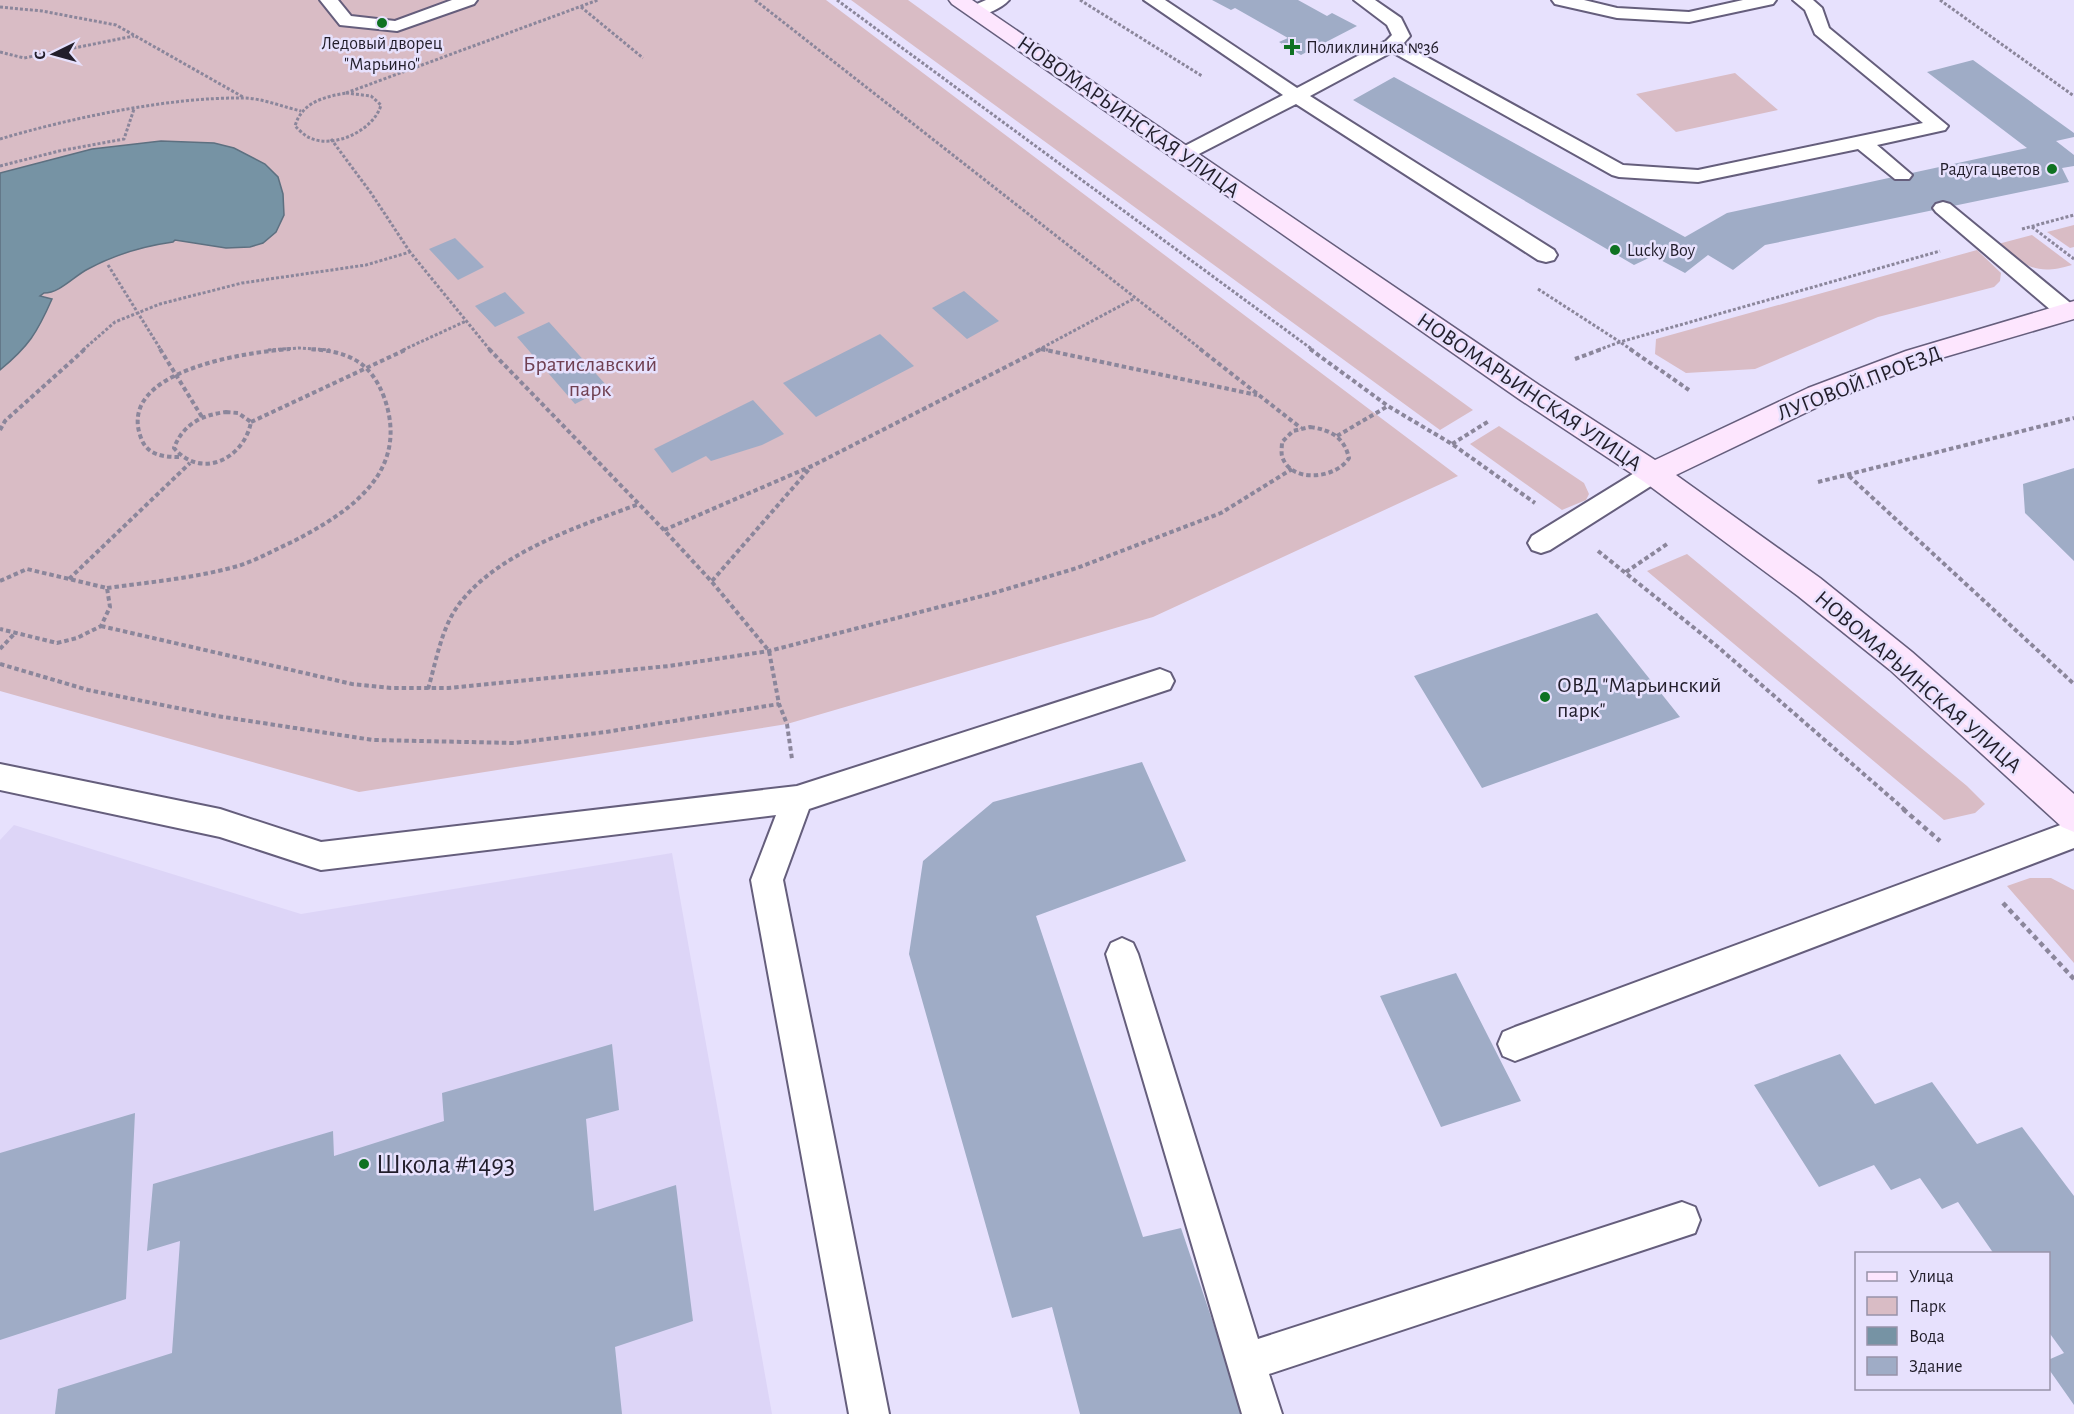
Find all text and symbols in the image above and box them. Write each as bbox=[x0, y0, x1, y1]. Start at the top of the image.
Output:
marker: Ледовый дворец "Марьино" bbox=[375, 16, 389, 30]
north arrow bbox=[24, 24, 84, 84]
street label: НОВОМАРЬИНСКАЯ УЛИЦА bbox=[1013, 32, 1243, 202]
place label: Ледовый дворец "Марьино" bbox=[322, 35, 443, 74]
marker: Поликлиника №36 bbox=[1283, 38, 1301, 56]
place label: Поликлиника №36 bbox=[1306, 39, 1439, 57]
text: С bbox=[32, 50, 48, 60]
place label: Радуга цветов bbox=[1939, 161, 2040, 179]
marker: Радуга цветов bbox=[2045, 162, 2059, 176]
place label: Lucky Boy bbox=[1627, 242, 1695, 260]
marker: Lucky Boy bbox=[1608, 243, 1622, 257]
street label: НОВОМАРЬИНСКАЯ УЛИЦА bbox=[1413, 309, 1646, 475]
street label: ЛУГОВОЙ ПРОЕЗД bbox=[1774, 342, 1944, 424]
park label: Братиславский парк bbox=[523, 353, 657, 400]
street label: НОВОМАРЬИНСКАЯ УЛИЦА bbox=[1811, 586, 2026, 777]
place label: ОВД "Марьинский парк" bbox=[1557, 674, 1721, 721]
marker: ОВД "Марьинский парк" bbox=[1538, 690, 1552, 704]
place label: Школа #1493 bbox=[376, 1151, 515, 1178]
marker: Школа #1493 bbox=[357, 1157, 371, 1171]
legend bbox=[1855, 1252, 2050, 1390]
text: Улица bbox=[1909, 1268, 1954, 1286]
text: Парк bbox=[1909, 1298, 1947, 1316]
text: Вода bbox=[1909, 1328, 1945, 1346]
text: Здание bbox=[1909, 1358, 1963, 1376]

